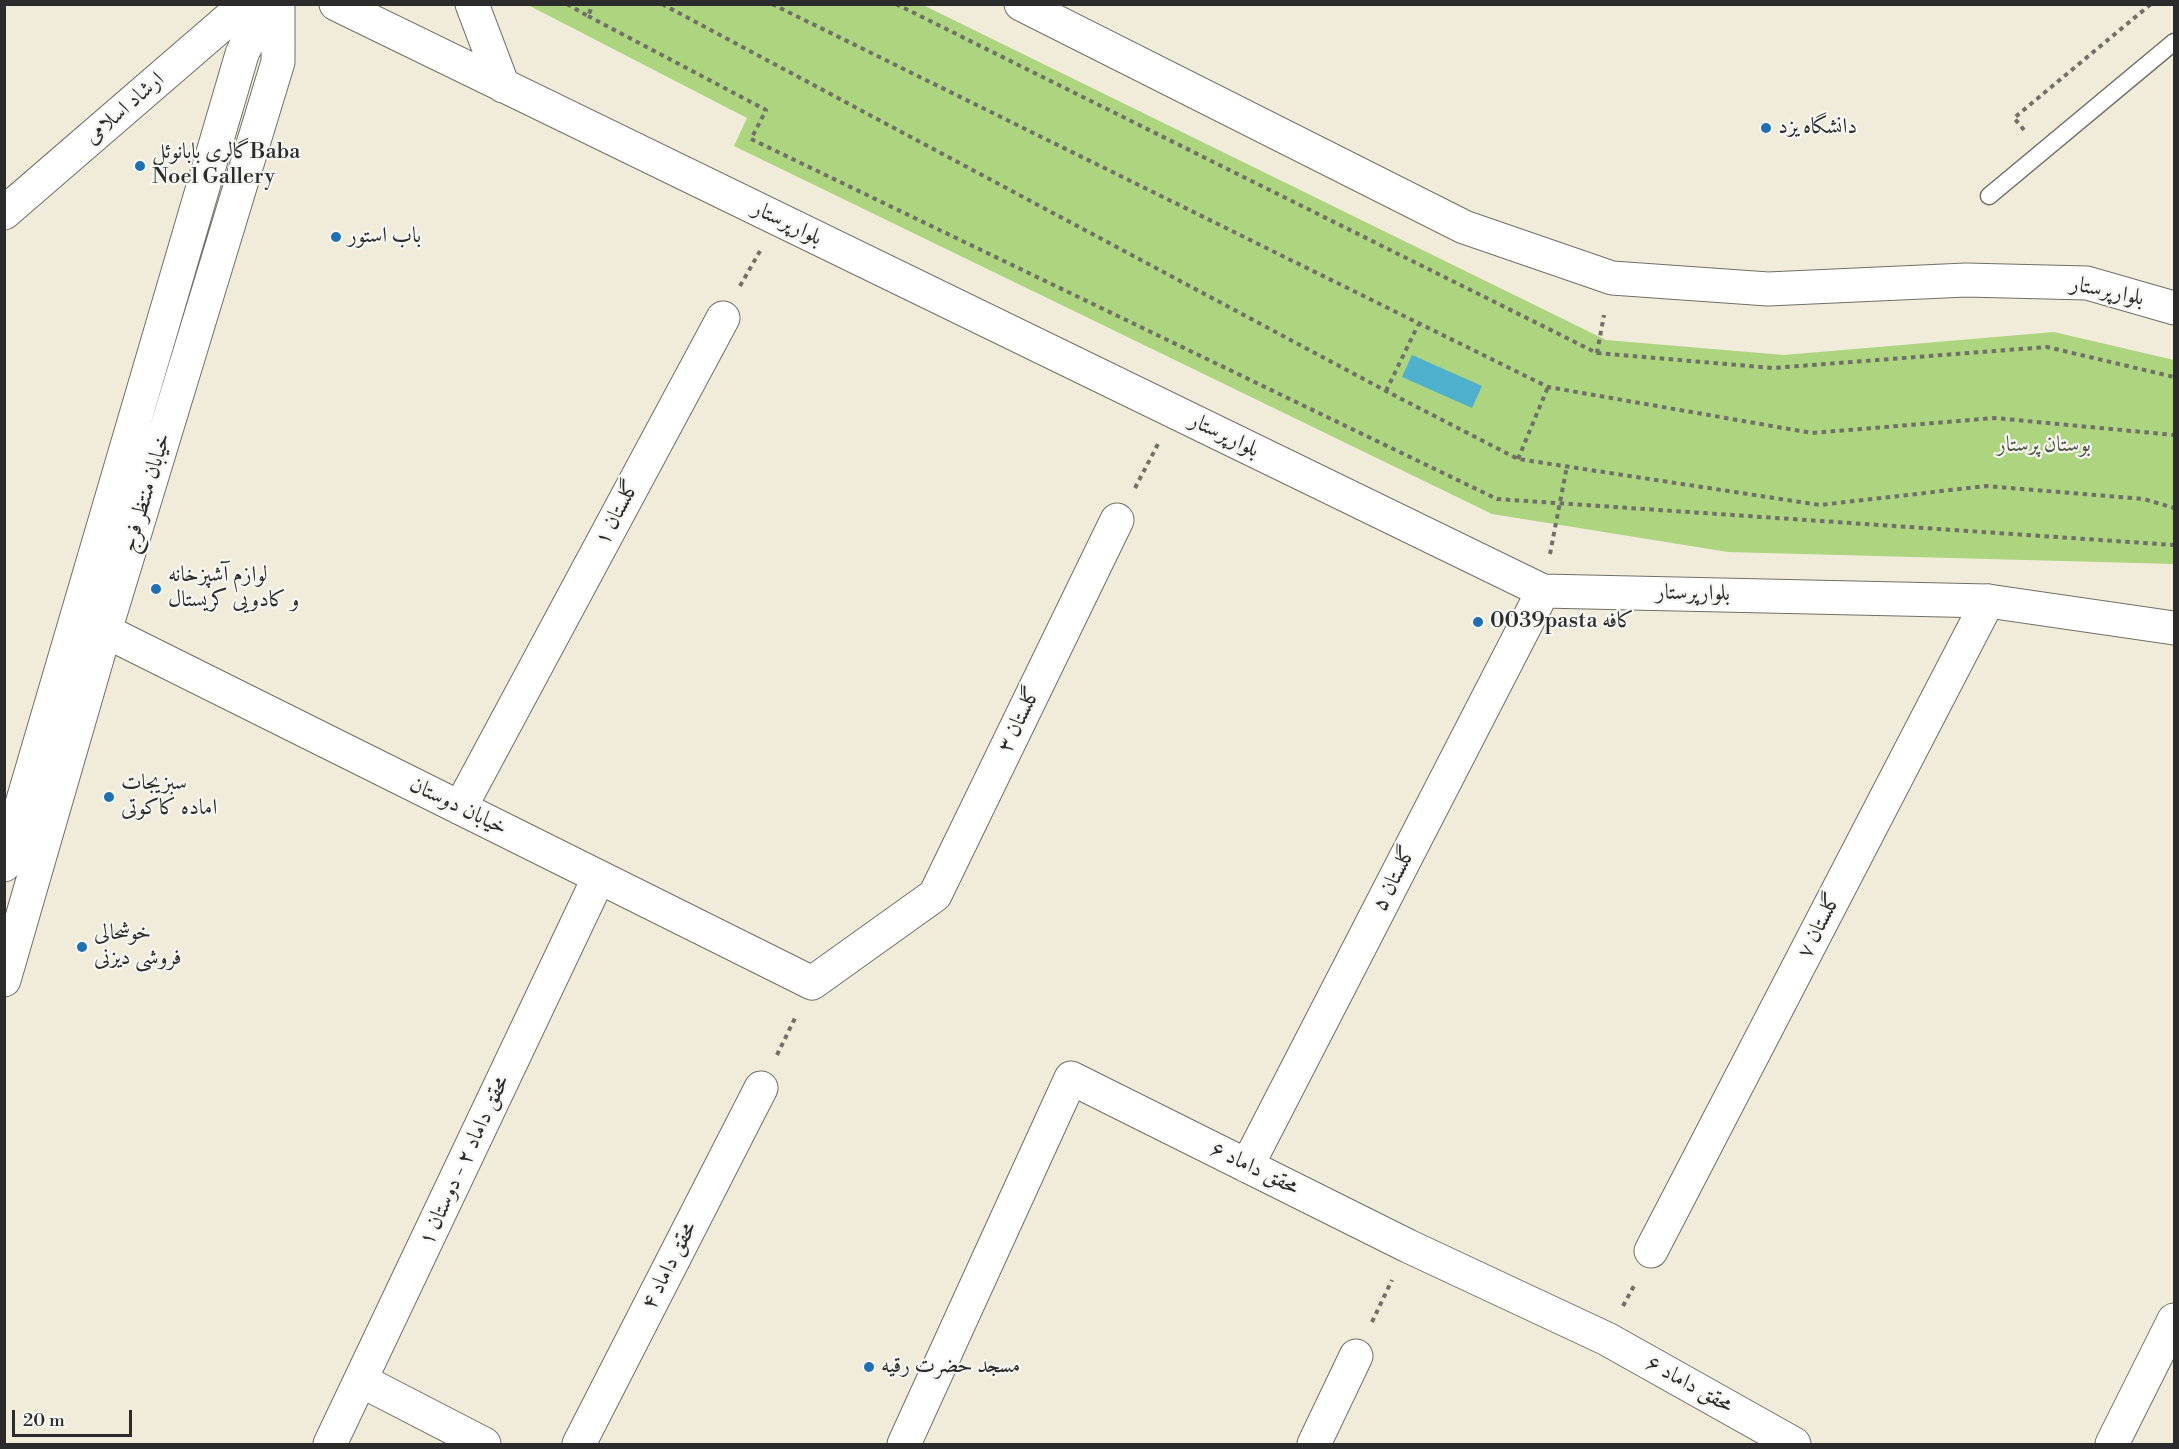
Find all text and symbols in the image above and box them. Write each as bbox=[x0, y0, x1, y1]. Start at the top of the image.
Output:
street label: ارشاد اسلامی bbox=[80, 67, 170, 151]
place label: دانشگاه یزد bbox=[1778, 115, 1857, 141]
marker: دانشگاه یزد bbox=[1759, 121, 1773, 135]
place label: گالری بابانوئلBaba Noel Gallery bbox=[152, 140, 300, 192]
marker: گالری بابانوئلBaba Noel Gallery bbox=[133, 159, 147, 173]
street label: بلوارپرستار bbox=[748, 196, 826, 252]
place label: باب استور bbox=[348, 224, 421, 250]
marker: باب استور bbox=[329, 230, 343, 244]
street label: بلوارپرستار bbox=[2068, 271, 2146, 313]
street label: بلوارپرستار bbox=[1185, 408, 1263, 464]
street label: خیابان منتظر فرج bbox=[116, 430, 178, 556]
park label: بوستان پرستار bbox=[1997, 433, 2091, 459]
street label: گلستان ۱ bbox=[590, 476, 646, 550]
place label: لوازم آشپزخانه و کادویی کریستال bbox=[168, 563, 299, 614]
street label: بلوارپرستار bbox=[1656, 580, 1730, 608]
marker: لوازم آشپزخانه و کادویی کریستال bbox=[149, 582, 163, 596]
place label: 0039pasta کافه bbox=[1490, 609, 1634, 635]
marker: 0039pasta کافه bbox=[1471, 615, 1485, 629]
street label: گلستان ۳ bbox=[993, 683, 1047, 757]
place label: سبزیجات اماده کاکوتی bbox=[121, 771, 217, 822]
street label: خیابان دوستان bbox=[405, 772, 511, 842]
marker: سبزیجات اماده کاکوتی bbox=[102, 790, 116, 804]
street label: گلستان ۵ bbox=[1367, 842, 1423, 916]
street label: گلستان ۷ bbox=[1792, 889, 1848, 963]
place label: خوشحالی فروشی دیزنی bbox=[94, 921, 181, 972]
marker: خوشحالی فروشی دیزنی bbox=[75, 940, 89, 954]
street label: محقق داماد ۲ - دوستان ۱ bbox=[414, 1072, 516, 1250]
street label: محقق داماد ۶ bbox=[1205, 1136, 1303, 1202]
street label: محقق داماد ۴ bbox=[637, 1218, 703, 1314]
street label: محقق داماد ۶ bbox=[1641, 1350, 1737, 1420]
place label: مسجد حضرت رقیه bbox=[881, 1354, 1020, 1380]
marker: مسجد حضرت رقیه bbox=[862, 1360, 876, 1374]
scale bar bbox=[15, 1398, 135, 1436]
text: 20 m bbox=[23, 1409, 65, 1432]

